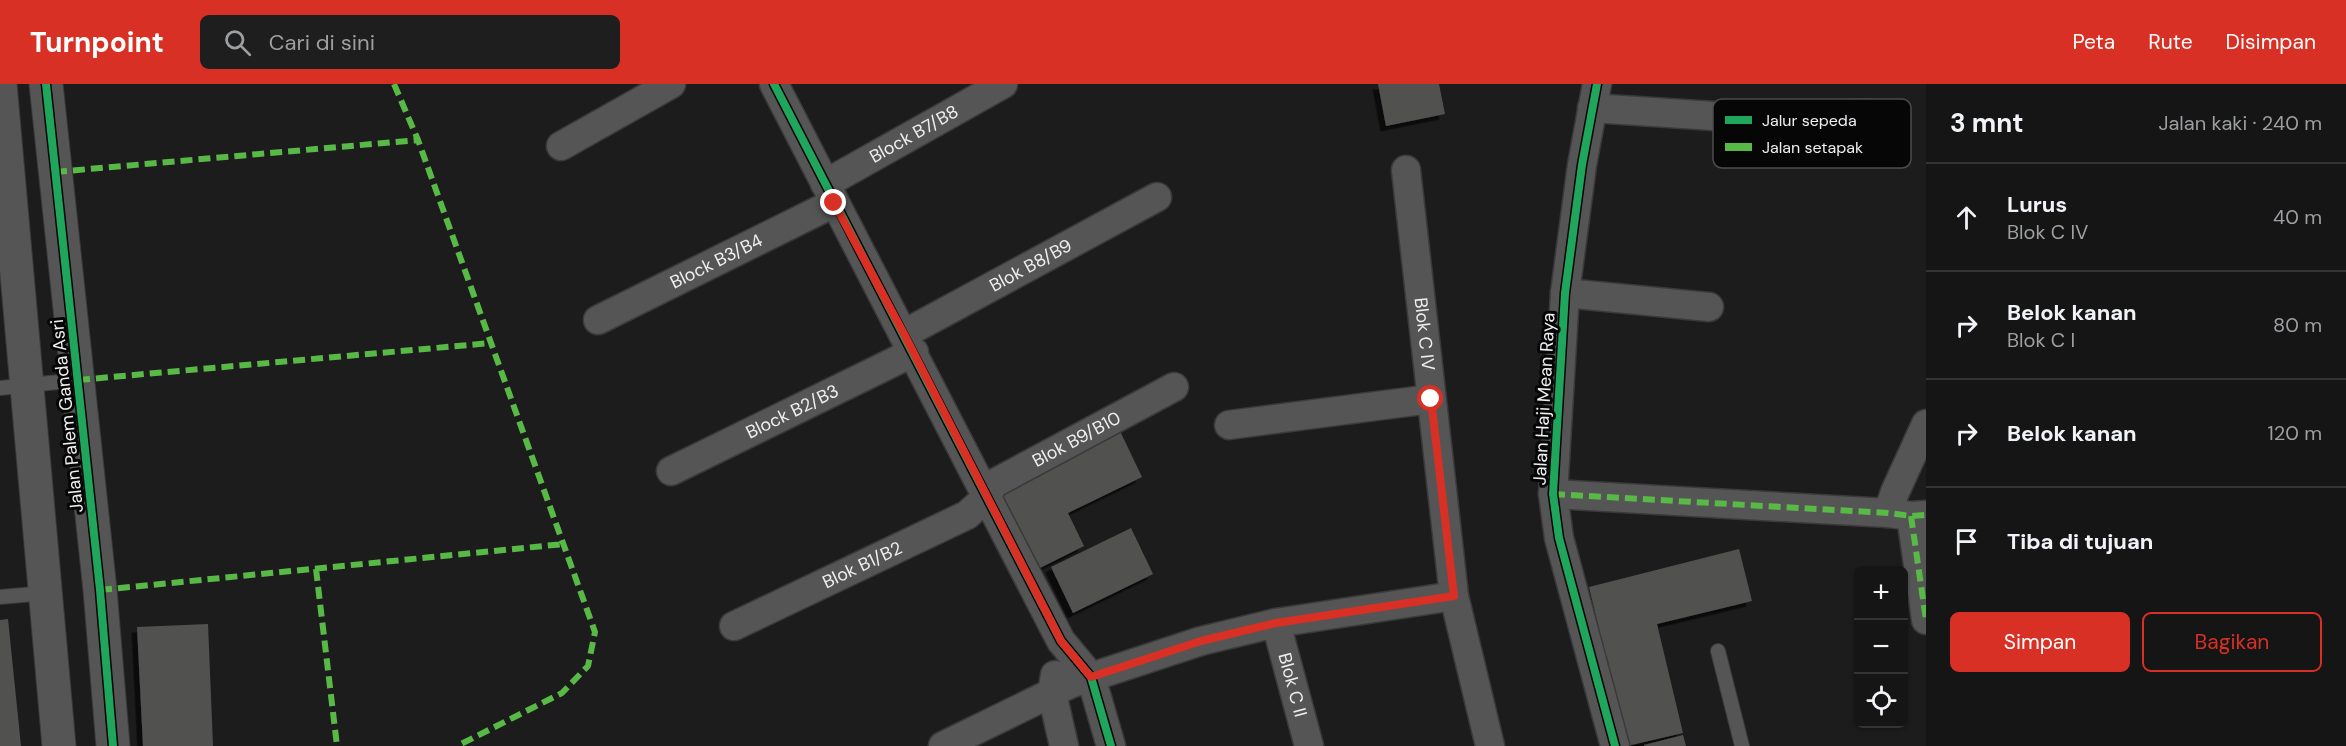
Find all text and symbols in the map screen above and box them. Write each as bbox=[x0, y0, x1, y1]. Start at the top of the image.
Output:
search box bbox=[200, 15, 620, 69]
text: Turnpoint bbox=[30, 24, 164, 61]
icon: search bbox=[221, 26, 254, 59]
text: Cari di sini bbox=[269, 28, 375, 57]
text: Peta bbox=[2072, 28, 2115, 56]
text: Rute bbox=[2148, 28, 2193, 56]
text: Disimpan bbox=[2226, 28, 2316, 56]
street label: Block B7/B8 bbox=[865, 99, 963, 169]
legend bbox=[1713, 99, 1911, 168]
text: 3 mnt bbox=[1950, 106, 2024, 140]
text: Jalur sepeda bbox=[1762, 110, 1857, 131]
text: Jalan kaki · 240 m bbox=[2158, 110, 2322, 136]
text: Jalan setapak bbox=[1762, 137, 1863, 158]
route end bbox=[820, 189, 846, 215]
text: Lurus bbox=[2007, 190, 2067, 219]
icon: ahead bbox=[1950, 201, 1983, 234]
text: 40 m bbox=[2273, 204, 2322, 230]
text: Blok C IV bbox=[2007, 219, 2089, 245]
street label: Block B3/B4 bbox=[666, 228, 767, 294]
street label: Blok B8/B9 bbox=[985, 233, 1076, 298]
street label: Blok C IV bbox=[1408, 296, 1441, 372]
text: Belok kanan bbox=[2007, 298, 2137, 327]
icon: right bbox=[1950, 309, 1983, 342]
street label: Jalan Haji Mean Raya bbox=[1527, 312, 1561, 486]
text: 80 m bbox=[2273, 312, 2322, 338]
street label: Jalan Palem Ganda Asri bbox=[45, 318, 89, 514]
text: Blok C I bbox=[2007, 327, 2075, 353]
street label: Block B2/B3 bbox=[742, 379, 843, 445]
route start bbox=[1417, 385, 1443, 411]
street label: Blok B9/B10 bbox=[1028, 406, 1125, 473]
icon: right bbox=[1950, 417, 1983, 450]
text: Belok kanan bbox=[2007, 419, 2137, 448]
text: 120 m bbox=[2268, 420, 2322, 446]
icon: arrive bbox=[1950, 525, 1983, 558]
text: Tiba di tujuan bbox=[2007, 527, 2153, 556]
street label: Blok B1/B2 bbox=[819, 536, 906, 594]
map controls bbox=[1854, 566, 1908, 728]
button: + bbox=[1854, 566, 1908, 620]
button: Simpan bbox=[1950, 612, 2130, 672]
button: Bagikan bbox=[2142, 612, 2322, 672]
button: − bbox=[1854, 620, 1908, 674]
street label: Blok C II bbox=[1272, 650, 1313, 720]
button: locate bbox=[1854, 674, 1908, 728]

